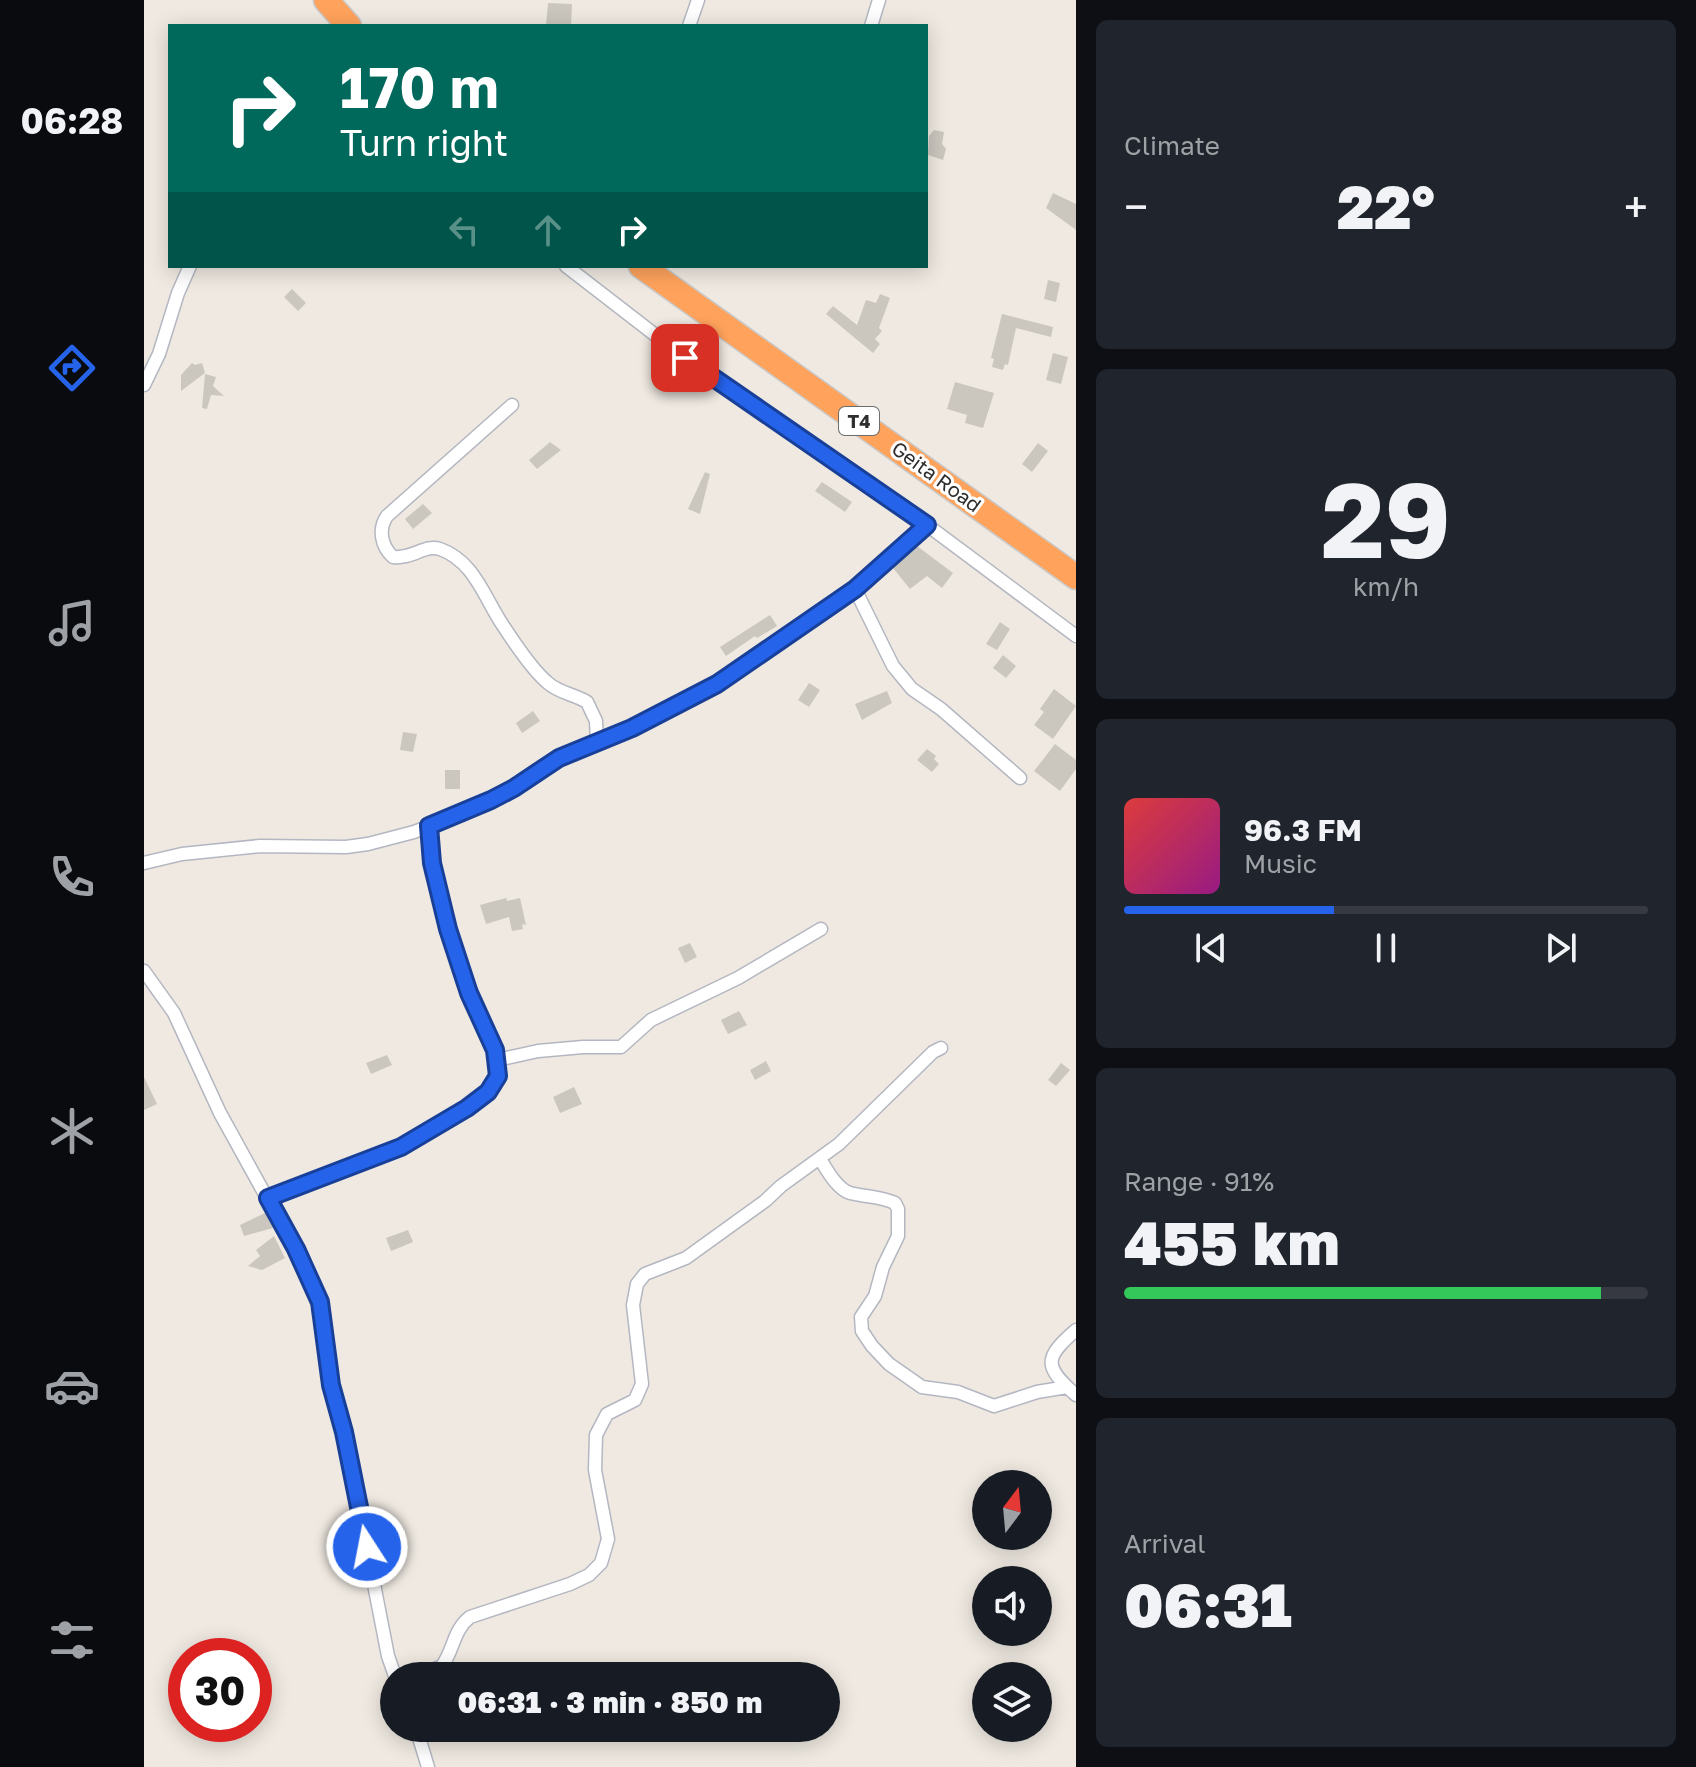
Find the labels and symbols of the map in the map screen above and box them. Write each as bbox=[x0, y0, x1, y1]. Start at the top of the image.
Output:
pin bbox=[651, 324, 719, 392]
road number: T4 bbox=[839, 407, 879, 435]
street label: Geita Road bbox=[888, 436, 986, 516]
north arrow bbox=[972, 1470, 1052, 1550]
position arrow bbox=[325, 1505, 409, 1589]
speed limit sign: 30 bbox=[168, 1638, 272, 1742]

